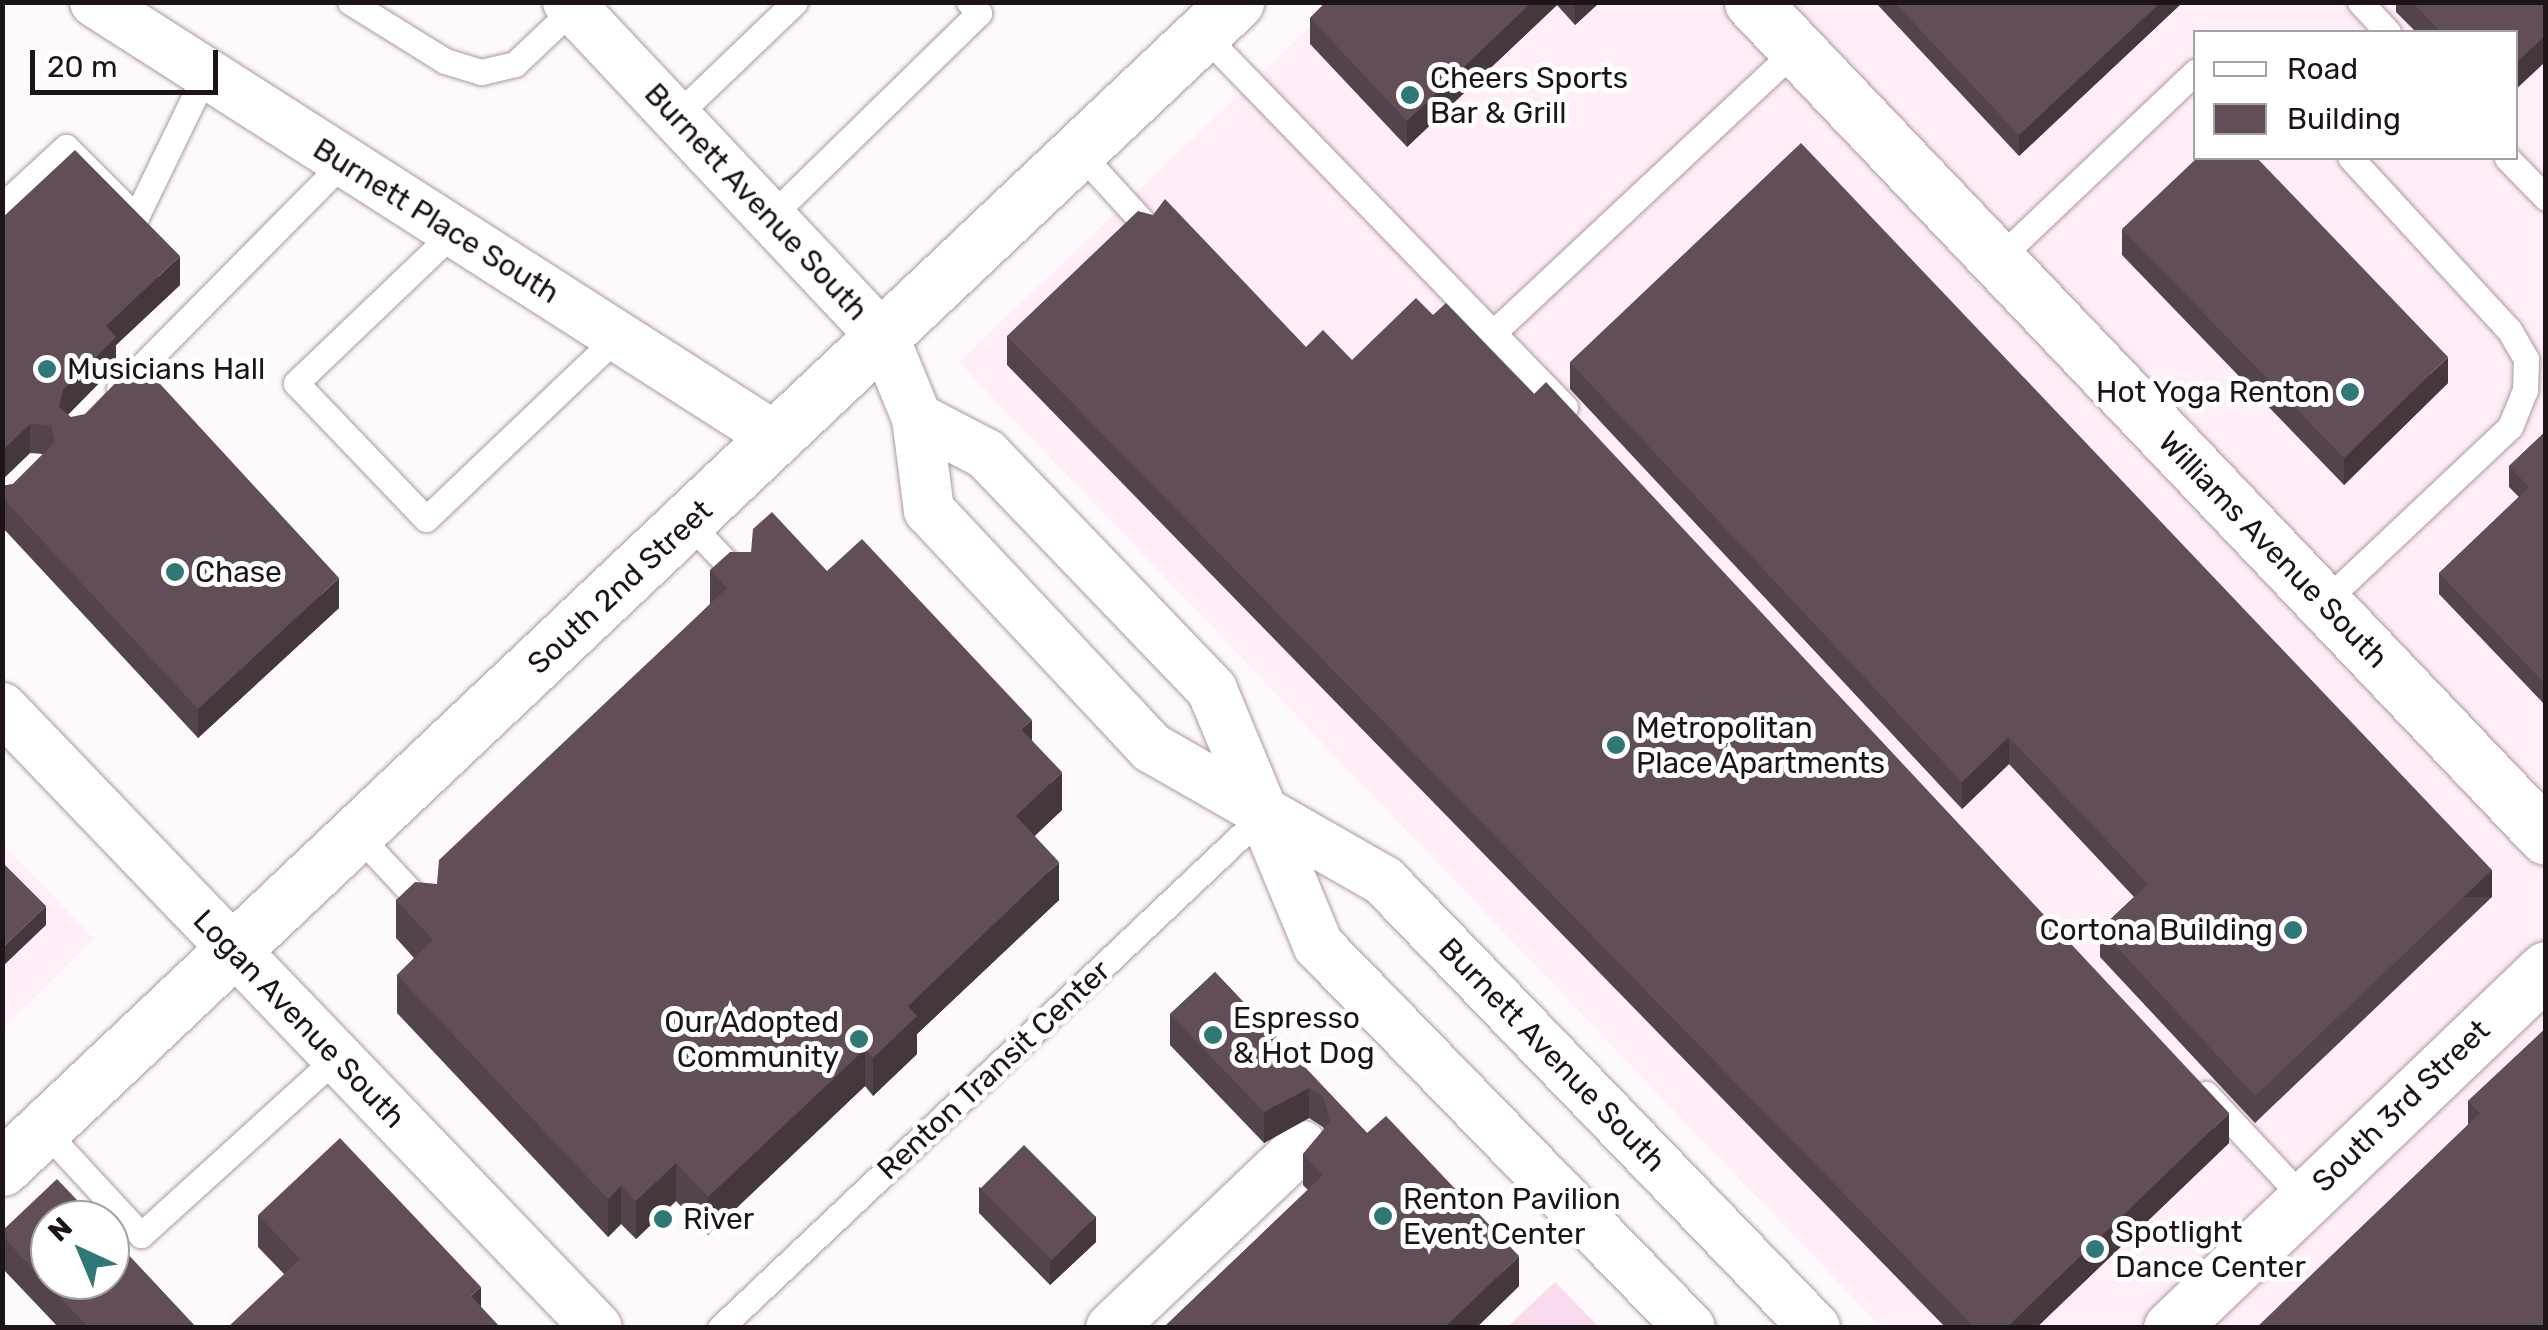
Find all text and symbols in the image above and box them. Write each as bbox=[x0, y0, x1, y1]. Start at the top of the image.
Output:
scale bar bbox=[35, 30, 222, 92]
legend bbox=[2193, 30, 2518, 160]
text: 20 m bbox=[47, 49, 118, 85]
text: Road bbox=[2287, 51, 2358, 87]
place label: Cheers Sports Bar & Grill bbox=[1430, 60, 1628, 130]
street label: Burnett Avenue South bbox=[637, 76, 875, 328]
marker: Cheers Sports Bar & Grill bbox=[1399, 84, 1421, 106]
text: Building bbox=[2287, 101, 2401, 137]
street label: Burnett Place South bbox=[306, 131, 566, 311]
place label: Musicians Hall bbox=[67, 351, 265, 387]
marker: Musicians Hall bbox=[36, 358, 58, 380]
place label: Hot Yoga Renton bbox=[2095, 374, 2330, 410]
marker: Hot Yoga Renton bbox=[2339, 381, 2361, 403]
street label: Williams Avenue South bbox=[2151, 424, 2395, 676]
street label: South 2nd Street bbox=[520, 492, 720, 682]
place label: Chase bbox=[195, 554, 282, 590]
marker: Chase bbox=[164, 561, 186, 583]
place label: Metropolitan Place Apartments bbox=[1636, 710, 1886, 780]
marker: Metropolitan Place Apartments bbox=[1605, 734, 1627, 756]
street label: Logan Avenue South bbox=[185, 902, 413, 1136]
place label: Cortona Building bbox=[2040, 912, 2273, 948]
marker: Cortona Building bbox=[2282, 919, 2304, 941]
street label: Burnett Avenue South bbox=[1431, 930, 1673, 1180]
street label: Renton Transit Center bbox=[870, 953, 1118, 1187]
place label: Espresso & Hot Dog bbox=[1233, 1000, 1375, 1070]
place label: Our Adopted Community bbox=[663, 1004, 839, 1074]
street label: South 3rd Street bbox=[2305, 1012, 2497, 1200]
marker: Espresso & Hot Dog bbox=[1202, 1024, 1224, 1046]
marker: Our Adopted Community bbox=[848, 1028, 870, 1050]
place label: Renton Pavilion Event Center bbox=[1403, 1181, 1621, 1252]
north arrow bbox=[30, 1200, 130, 1300]
place label: River bbox=[683, 1201, 754, 1237]
marker: Renton Pavilion Event Center bbox=[1372, 1205, 1394, 1227]
marker: River bbox=[652, 1208, 674, 1230]
text: N bbox=[41, 1211, 79, 1248]
place label: Spotlight Dance Center bbox=[2115, 1214, 2306, 1284]
marker: Spotlight Dance Center bbox=[2084, 1238, 2106, 1260]

